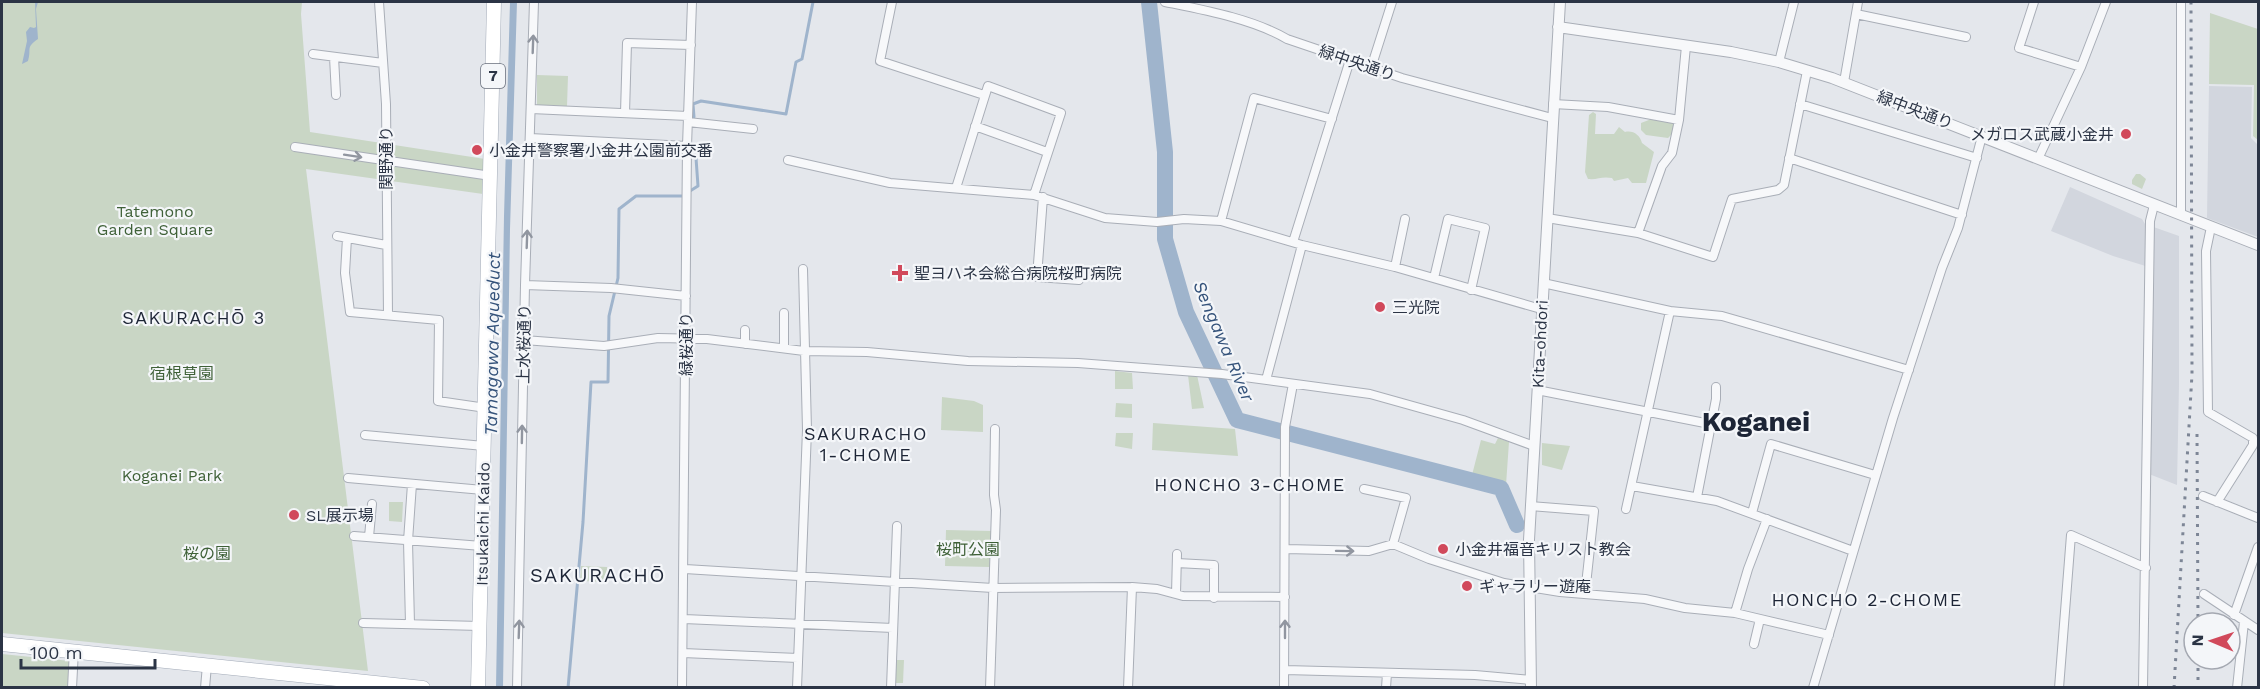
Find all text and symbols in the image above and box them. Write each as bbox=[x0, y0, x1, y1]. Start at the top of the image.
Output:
one-way arrow bbox=[527, 35, 539, 55]
street label: 緑中央通り bbox=[1316, 41, 1398, 85]
road number: 7 bbox=[481, 64, 505, 88]
street label: 緑中央通り bbox=[1874, 87, 1956, 133]
place label: メガロス武蔵小金井 bbox=[1970, 125, 2114, 144]
street label: 関野通り bbox=[377, 126, 396, 190]
marker: メガロス武蔵小金井 bbox=[2119, 127, 2133, 141]
place label: 小金井警察署小金井公園前交番 bbox=[489, 141, 713, 160]
marker: 小金井警察署小金井公園前交番 bbox=[470, 143, 484, 157]
one-way arrow bbox=[343, 151, 362, 162]
park label: Tatemono Garden Square bbox=[97, 202, 213, 239]
one-way arrow bbox=[521, 230, 532, 250]
water label: Tamagawa Aqueduct bbox=[480, 251, 504, 436]
marker: 聖ヨハネ会総合病院桜町病院 bbox=[891, 264, 909, 282]
place label: 聖ヨハネ会総合病院桜町病院 bbox=[914, 264, 1122, 283]
water label: Sengawa River bbox=[1189, 278, 1259, 405]
place label: 三光院 bbox=[1392, 298, 1440, 317]
street label: Kita-ohdori bbox=[1528, 299, 1552, 389]
marker: 三光院 bbox=[1373, 300, 1387, 314]
street label: 上水桜通り bbox=[514, 304, 534, 384]
district label: SAKURACHŌ 3 bbox=[122, 307, 266, 328]
street label: 緑桜通り bbox=[677, 312, 696, 376]
park label: 宿根草園 bbox=[150, 364, 214, 383]
district label: Koganei bbox=[1702, 405, 1810, 438]
district label: SAKURACHO 1-CHOME bbox=[804, 423, 928, 465]
one-way arrow bbox=[517, 425, 528, 445]
street label: Itsukaichi Kaido bbox=[472, 462, 494, 586]
park label: Koganei Park bbox=[122, 466, 222, 485]
district label: HONCHO 3-CHOME bbox=[1154, 474, 1346, 495]
place label: SL展示場 bbox=[306, 506, 374, 525]
marker: SL展示場 bbox=[287, 508, 301, 522]
park label: 桜町公園 bbox=[936, 540, 1000, 559]
place label: 小金井福音キリスト教会 bbox=[1455, 540, 1631, 559]
marker: 小金井福音キリスト教会 bbox=[1436, 542, 1450, 556]
park label: 桜の園 bbox=[183, 544, 231, 563]
one-way arrow bbox=[1334, 545, 1354, 557]
district label: SAKURACHŌ bbox=[530, 563, 666, 587]
place label: ギャラリー遊庵 bbox=[1479, 577, 1591, 596]
marker: ギャラリー遊庵 bbox=[1460, 579, 1474, 593]
district label: HONCHO 2-CHOME bbox=[1771, 589, 1963, 610]
north arrow bbox=[2182, 611, 2242, 671]
one-way arrow bbox=[513, 620, 525, 640]
one-way arrow bbox=[1279, 620, 1291, 640]
scale bar bbox=[21, 632, 154, 670]
text: N bbox=[2188, 634, 2207, 647]
text: 100 m bbox=[30, 642, 83, 663]

